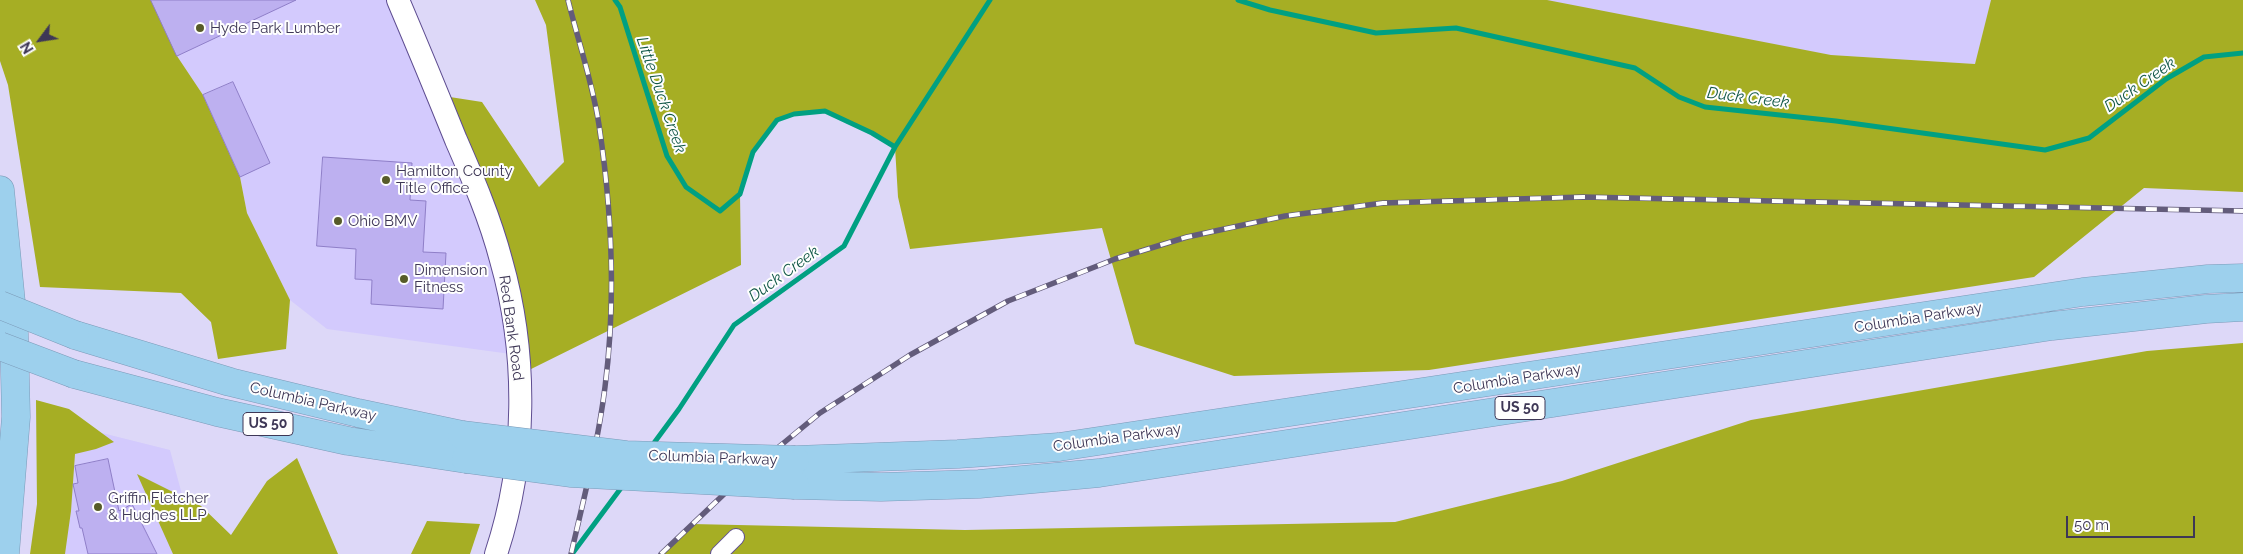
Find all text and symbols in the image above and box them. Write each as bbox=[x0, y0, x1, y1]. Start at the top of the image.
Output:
north arrow bbox=[15, 15, 65, 65]
place label: Hyde Park Lumber bbox=[210, 19, 340, 37]
marker: Hyde Park Lumber bbox=[194, 22, 206, 34]
water label: Little Duck Creek bbox=[632, 34, 690, 156]
text: N bbox=[18, 39, 37, 56]
water label: Duck Creek bbox=[2101, 53, 2179, 117]
water label: Duck Creek bbox=[1706, 83, 1790, 113]
place label: Hamilton County Title Office bbox=[396, 162, 513, 197]
marker: Hamilton County Title Office bbox=[380, 174, 392, 186]
place label: Ohio BMV bbox=[348, 212, 417, 230]
marker: Ohio BMV bbox=[332, 215, 344, 227]
water label: Duck Creek bbox=[745, 242, 823, 306]
place label: Dimension Fitness bbox=[414, 261, 488, 296]
marker: Dimension Fitness bbox=[398, 273, 410, 285]
street label: Red Bank Road bbox=[495, 274, 527, 382]
street label: Columbia Parkway bbox=[1853, 299, 1983, 337]
street label: Columbia Parkway bbox=[1452, 360, 1582, 398]
street label: Columbia Parkway bbox=[248, 379, 378, 425]
road number: US 50 bbox=[1495, 396, 1545, 419]
road number: US 50 bbox=[243, 412, 293, 436]
street label: Columbia Parkway bbox=[1052, 420, 1182, 456]
street label: Columbia Parkway bbox=[648, 447, 778, 469]
place label: Griffin Fletcher & Hughes LLP bbox=[108, 489, 208, 524]
marker: Griffin Fletcher & Hughes LLP bbox=[92, 501, 104, 513]
scale bar bbox=[2068, 506, 2197, 538]
text: 50 m bbox=[2074, 516, 2109, 534]

